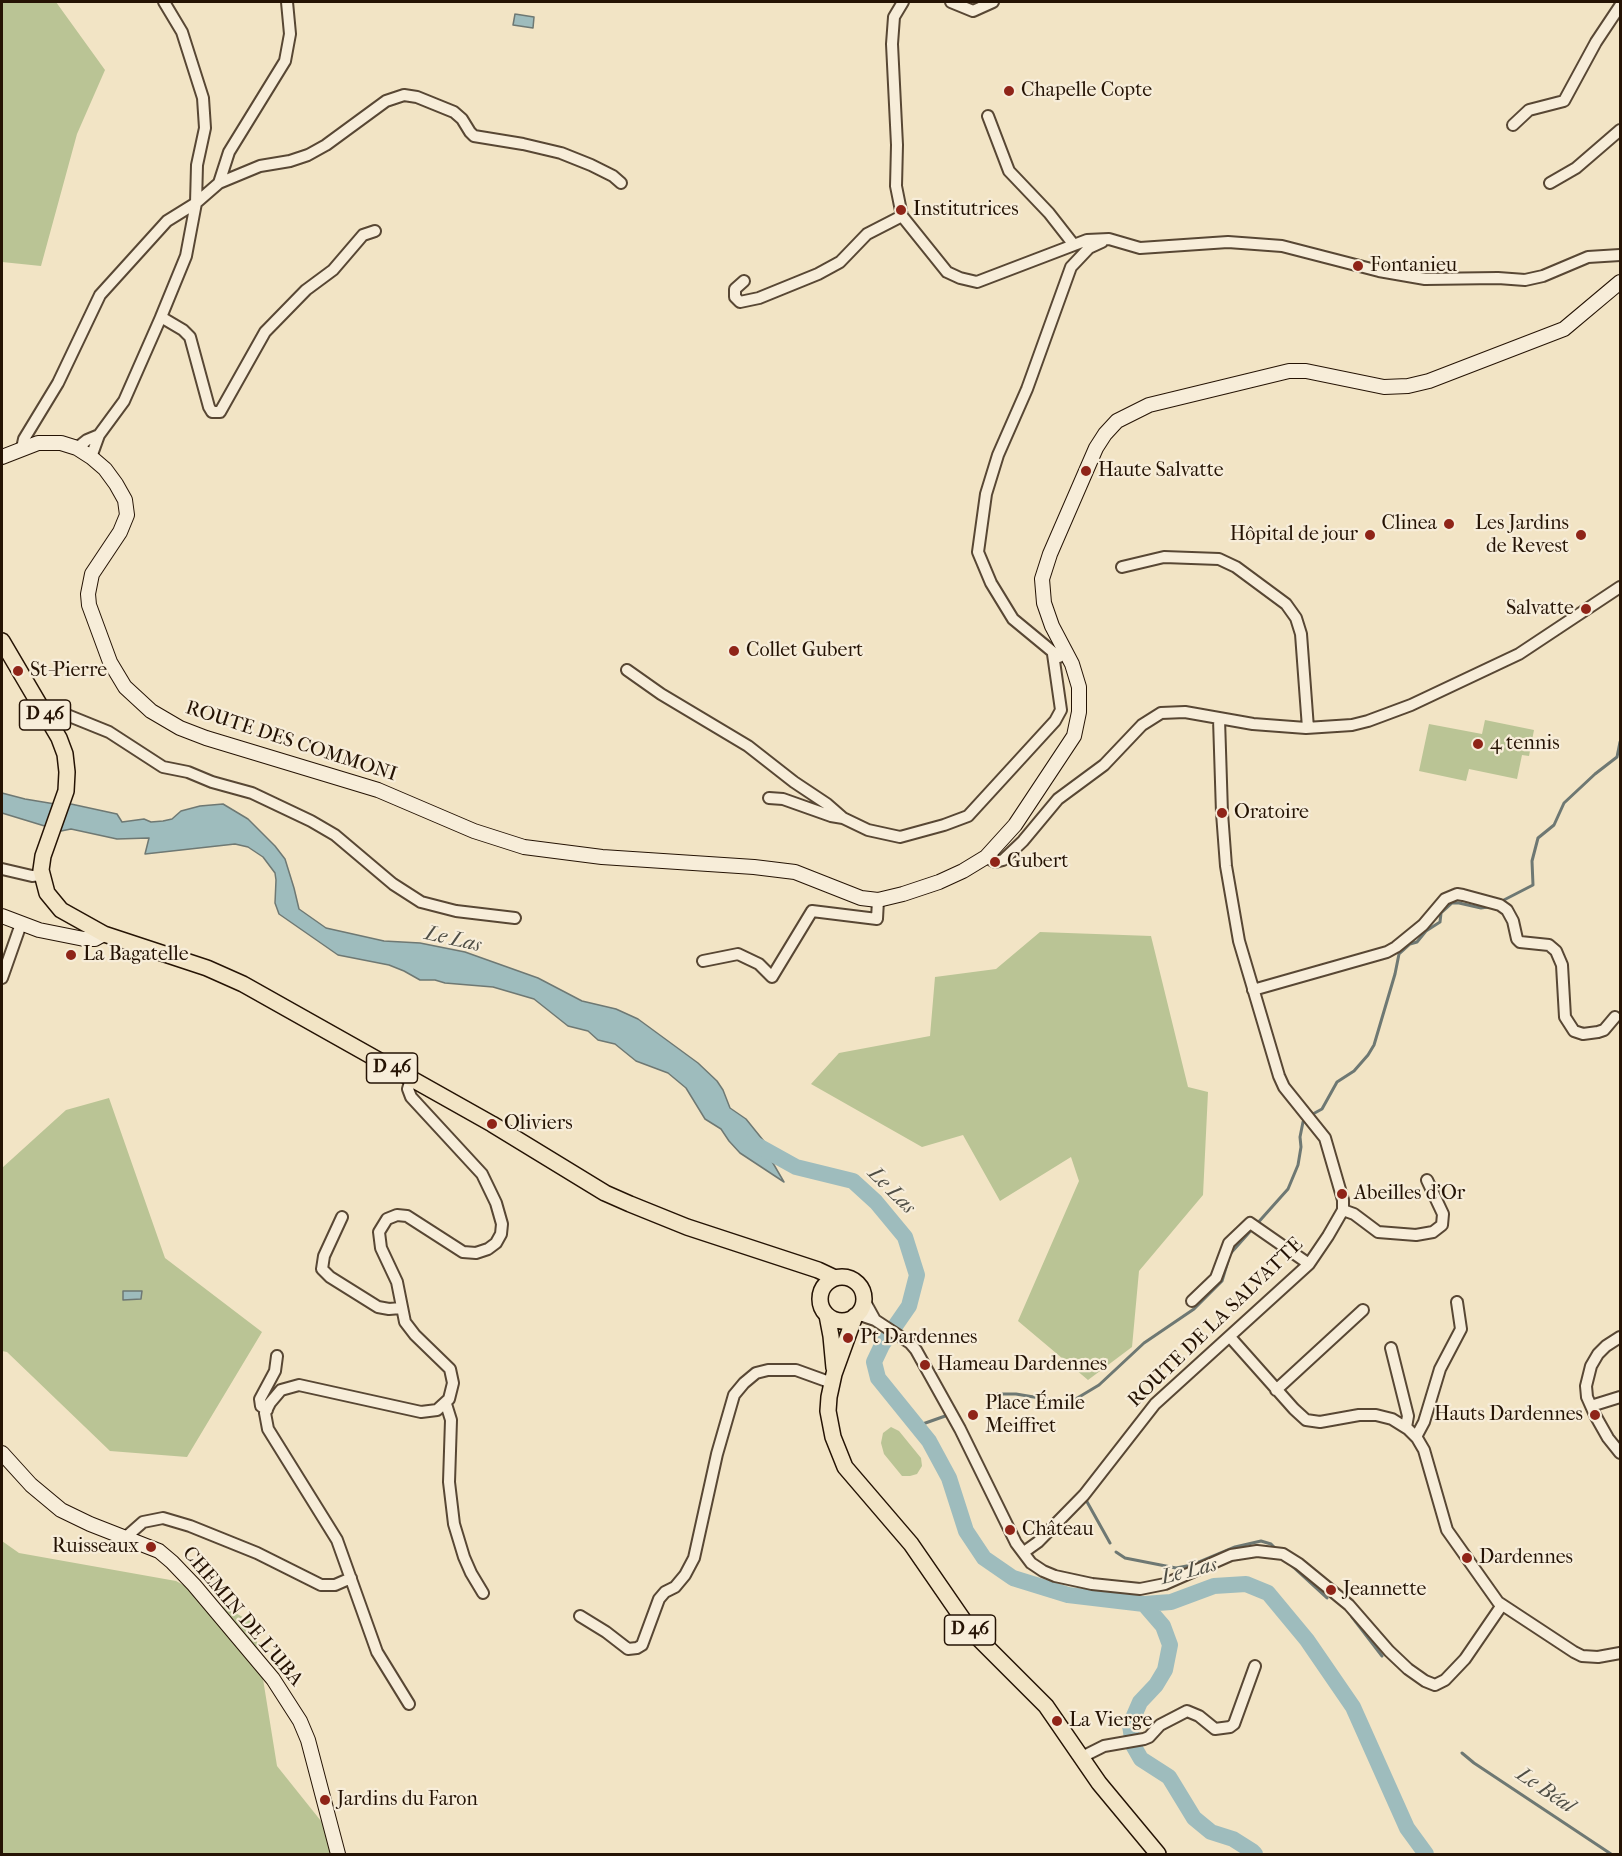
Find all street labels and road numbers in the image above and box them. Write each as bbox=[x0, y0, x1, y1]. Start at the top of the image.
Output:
street label: ROUTE DES COMMONI bbox=[182, 697, 400, 787]
road number: D 46 bbox=[20, 700, 70, 730]
road number: D 46 bbox=[366, 1053, 418, 1083]
street label: ROUTE DE LA SALVATTE bbox=[1124, 1233, 1308, 1413]
street label: CHEMIN DE L'UBA bbox=[177, 1542, 307, 1692]
road number: D 46 bbox=[944, 1615, 996, 1645]

